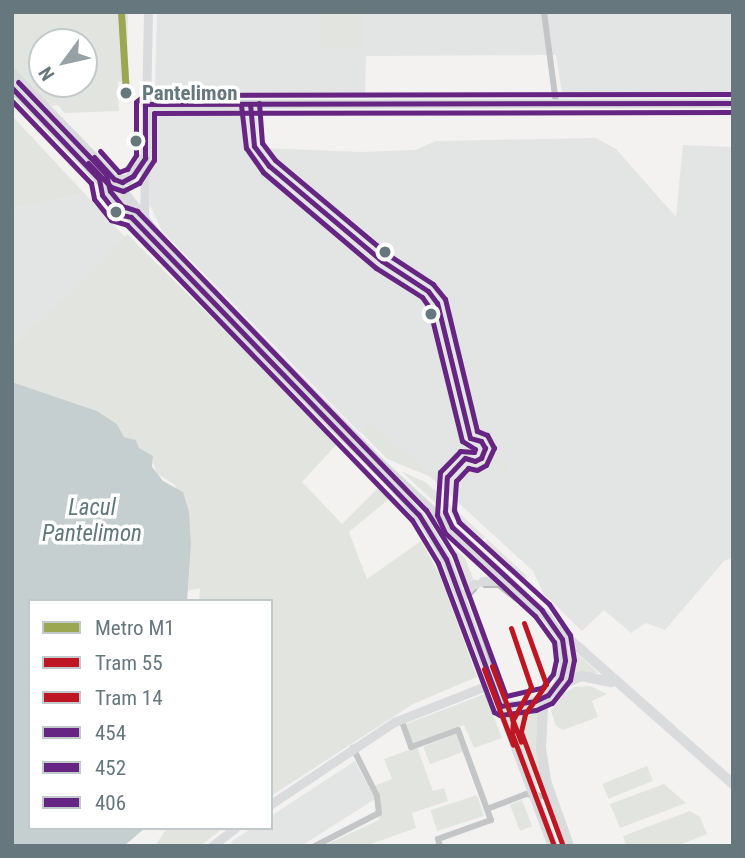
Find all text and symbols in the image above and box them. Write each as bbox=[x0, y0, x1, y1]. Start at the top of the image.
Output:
north arrow bbox=[28, 28, 98, 98]
text: N bbox=[34, 62, 59, 85]
place label: Pantelimon bbox=[142, 80, 237, 106]
marker: Pantelimon bbox=[116, 83, 136, 103]
unlabelled marker bbox=[129, 134, 143, 148]
unlabelled marker bbox=[109, 205, 123, 219]
unlabelled marker bbox=[378, 245, 392, 259]
unlabelled marker bbox=[424, 307, 438, 321]
water label: Lacul Pantelimon bbox=[42, 494, 142, 548]
legend bbox=[28, 599, 273, 830]
text: Metro M1 bbox=[95, 616, 175, 640]
text: Tram 55 bbox=[95, 651, 163, 675]
text: Tram 14 bbox=[95, 686, 163, 710]
text: 454 bbox=[95, 721, 126, 745]
text: 452 bbox=[95, 756, 126, 780]
text: 406 bbox=[95, 791, 126, 815]

